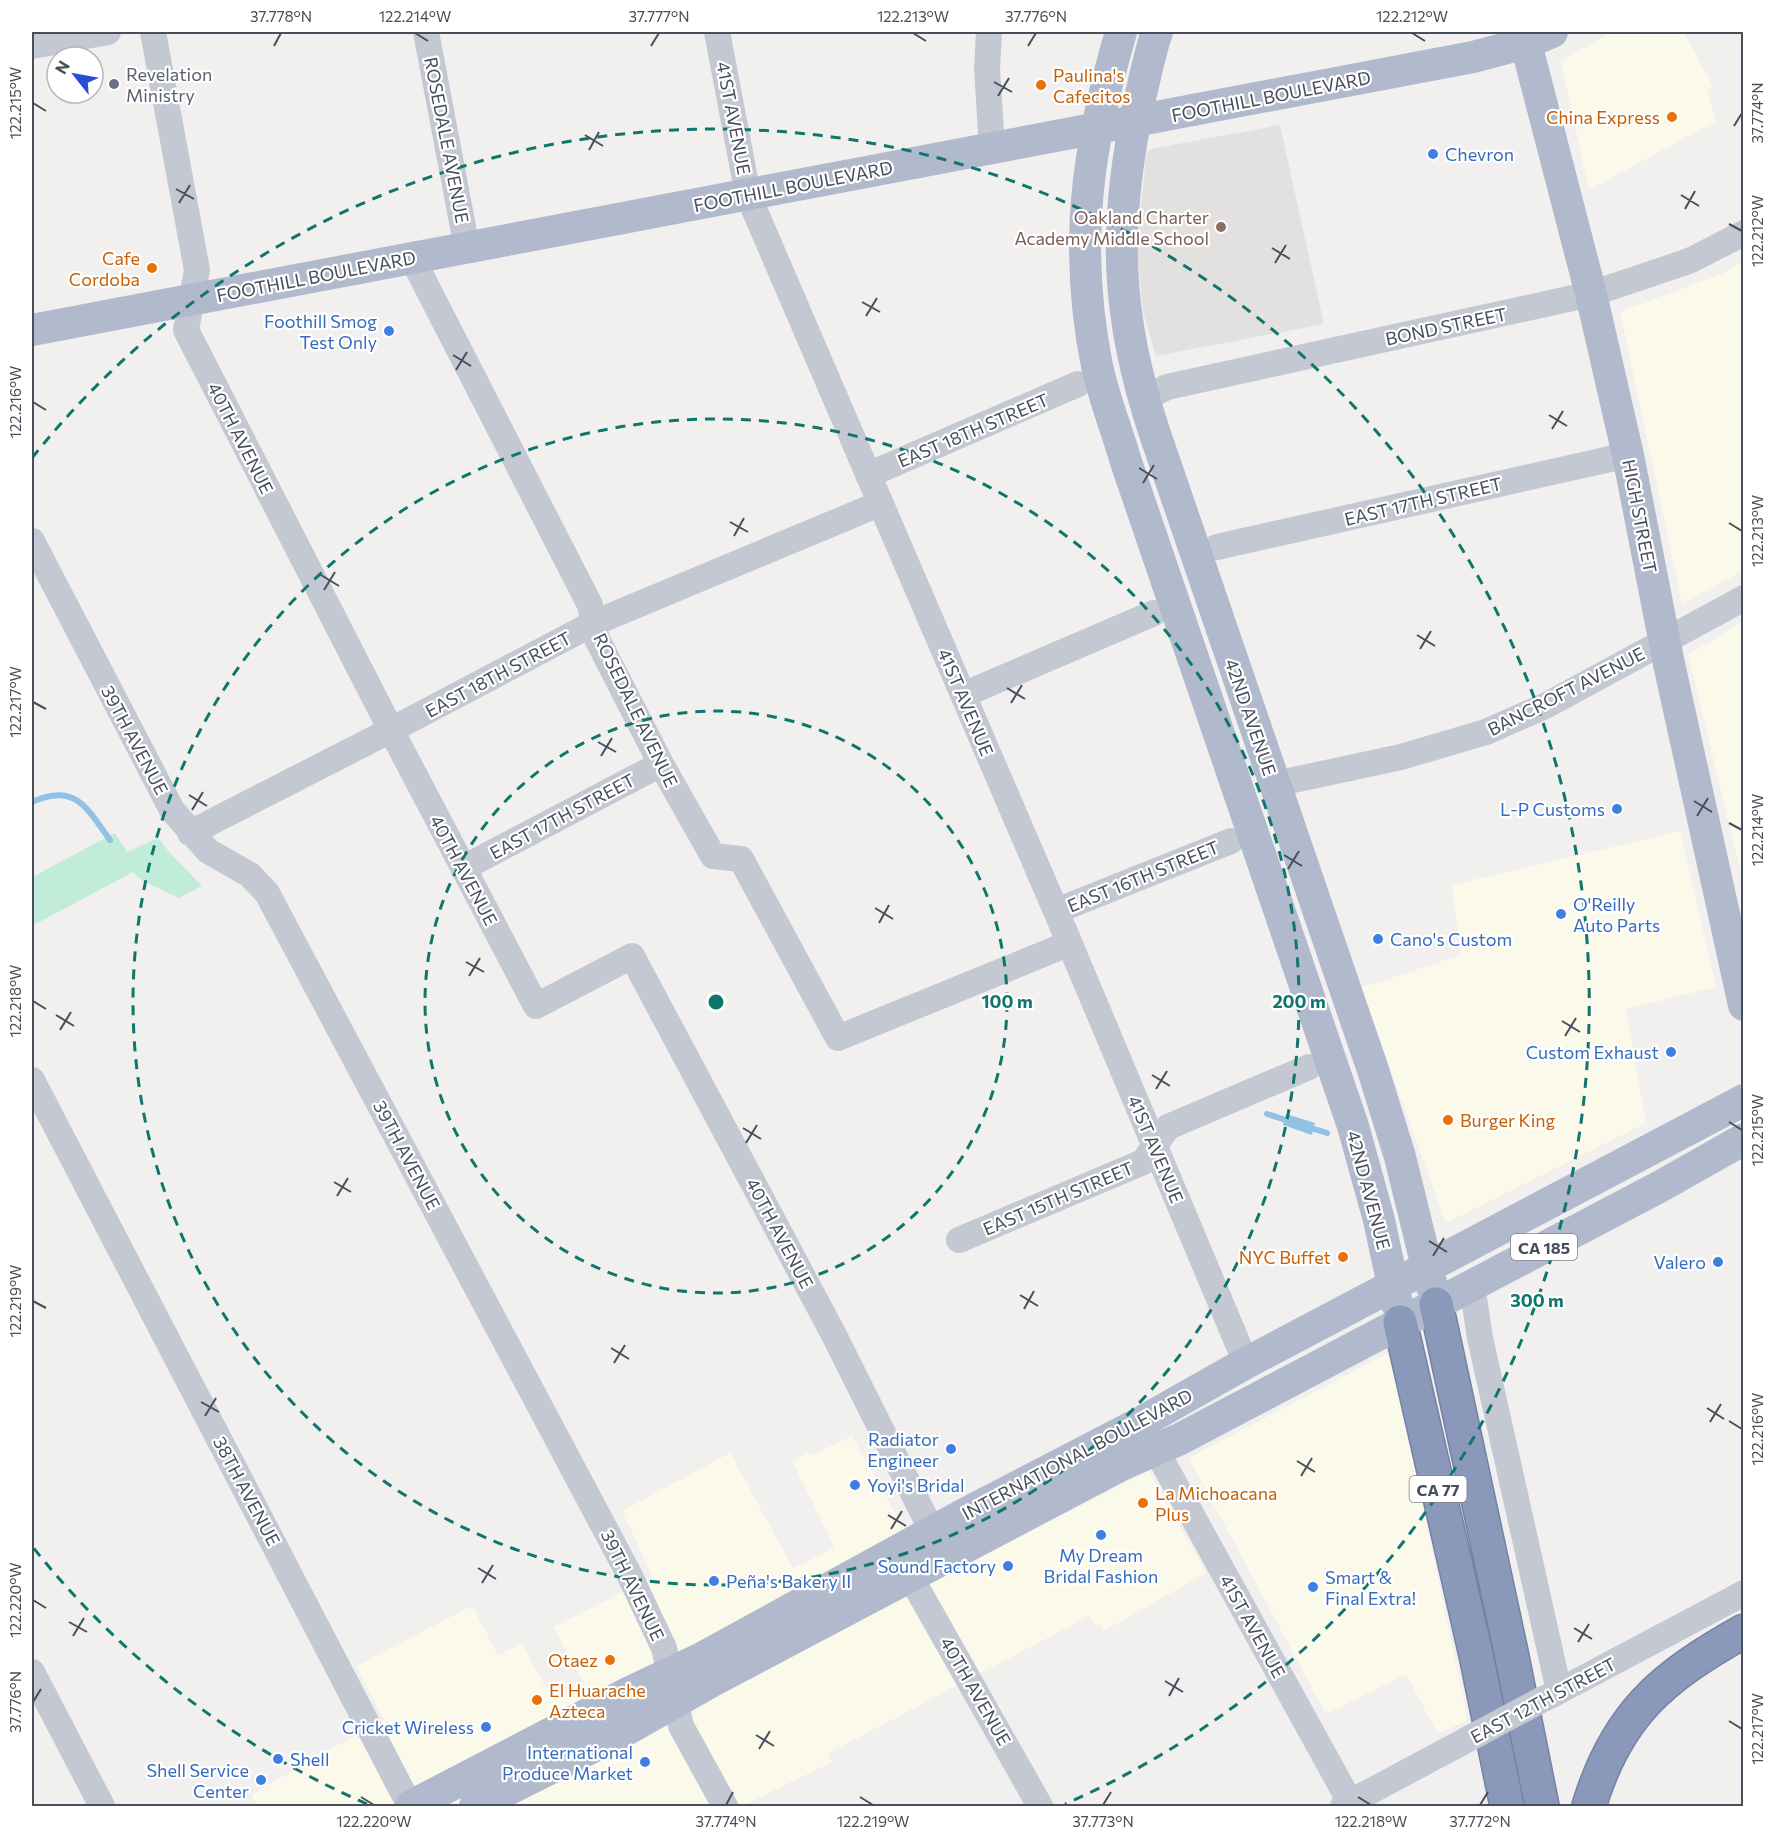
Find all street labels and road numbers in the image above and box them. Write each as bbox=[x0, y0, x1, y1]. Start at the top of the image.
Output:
street label: ROSEDALE AVENUE bbox=[420, 55, 474, 225]
street label: 41ST AVENUE bbox=[712, 60, 756, 176]
street label: FOOTHILL BOULEVARD bbox=[1169, 66, 1373, 126]
street label: FOOTHILL BOULEVARD bbox=[691, 156, 895, 216]
street label: FOOTHILL BOULEVARD bbox=[214, 246, 418, 306]
street label: BOND STREET bbox=[1383, 302, 1509, 350]
street label: 40TH AVENUE bbox=[204, 379, 278, 497]
street label: EAST 18TH STREET bbox=[894, 388, 1052, 472]
street label: HIGH STREET bbox=[1618, 457, 1662, 575]
street label: EAST 17TH STREET bbox=[1342, 472, 1504, 530]
street label: EAST 18TH STREET bbox=[421, 626, 575, 722]
street label: ROSEDALE AVENUE bbox=[589, 629, 683, 791]
street label: BANCROFT AVENUE bbox=[1484, 642, 1648, 740]
street label: 41ST AVENUE bbox=[933, 645, 999, 759]
street label: 42ND AVENUE bbox=[1221, 656, 1281, 778]
street label: 39TH AVENUE bbox=[97, 682, 173, 798]
street label: EAST 17TH STREET bbox=[486, 769, 638, 863]
street label: 40TH AVENUE bbox=[426, 811, 502, 929]
street label: EAST 16TH STREET bbox=[1064, 836, 1222, 916]
street label: 41ST AVENUE bbox=[1123, 1092, 1189, 1206]
street label: 39TH AVENUE bbox=[369, 1097, 445, 1213]
street label: 42ND AVENUE bbox=[1343, 1128, 1395, 1252]
street label: EAST 15TH STREET bbox=[979, 1156, 1137, 1240]
street label: 40TH AVENUE bbox=[742, 1174, 818, 1292]
road number: CA 185 bbox=[1511, 1234, 1577, 1260]
street label: INTERNATIONAL BOULEVARD bbox=[958, 1384, 1196, 1524]
street label: 38TH AVENUE bbox=[209, 1433, 285, 1549]
road number: CA 77 bbox=[1410, 1476, 1466, 1502]
street label: 39TH AVENUE bbox=[597, 1526, 669, 1644]
street label: 41ST AVENUE bbox=[1216, 1570, 1290, 1682]
street label: 40TH AVENUE bbox=[936, 1633, 1016, 1749]
street label: EAST 12TH STREET bbox=[1467, 1652, 1619, 1748]

